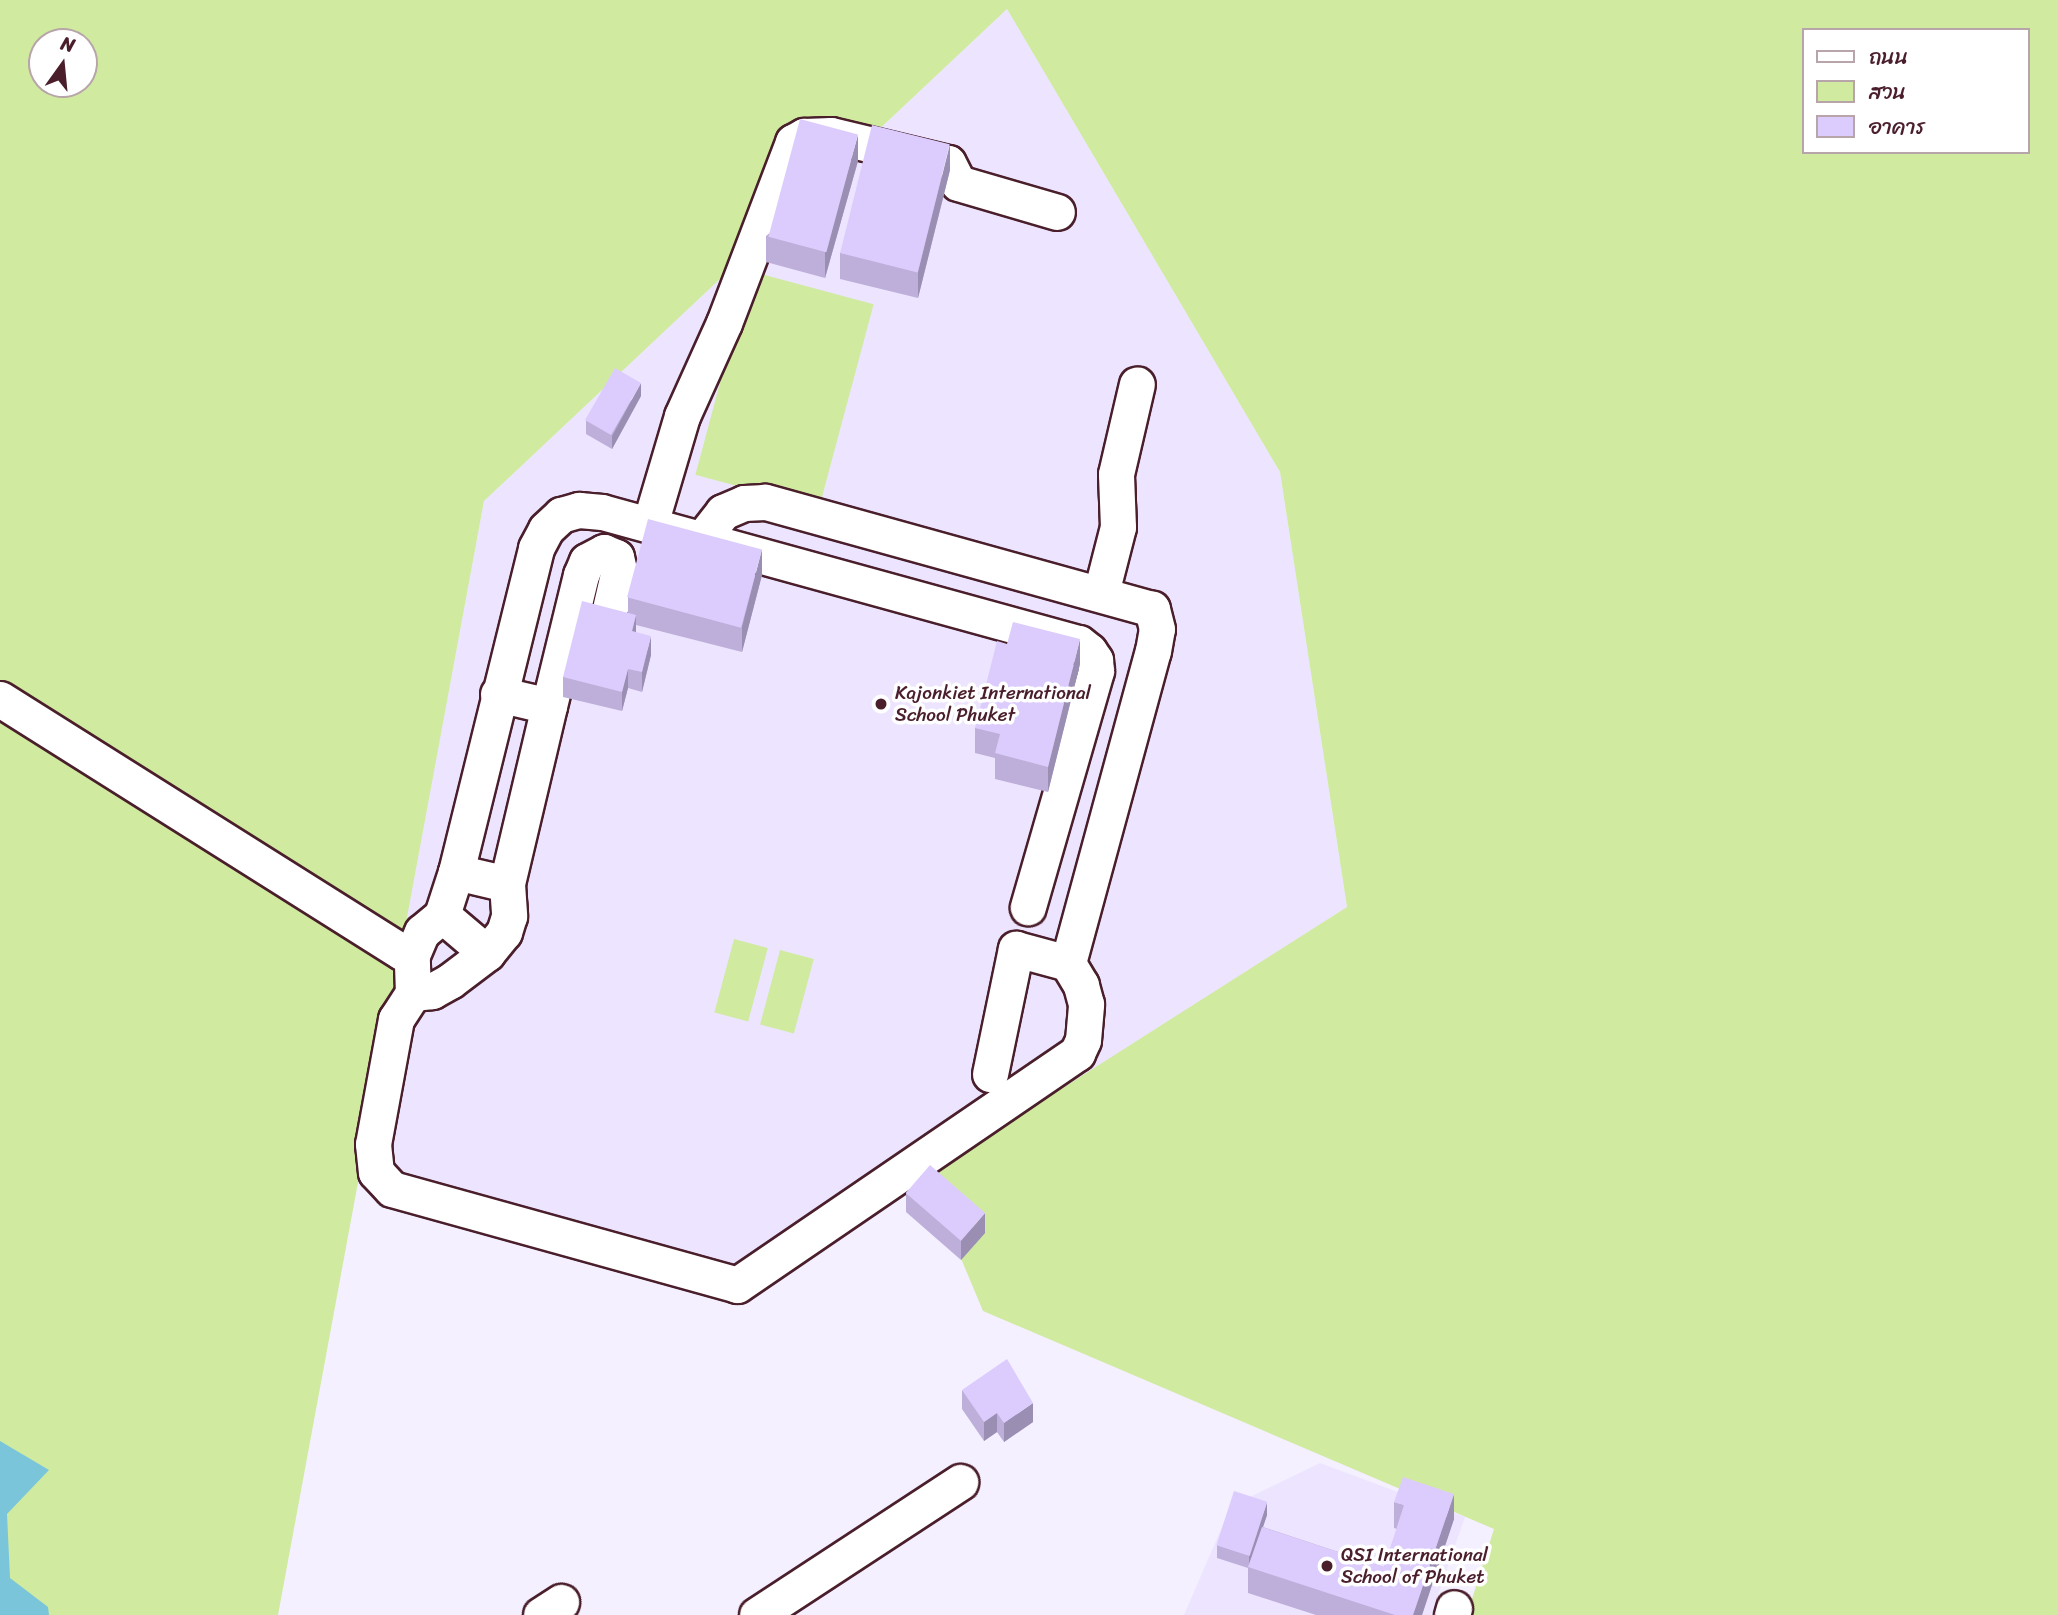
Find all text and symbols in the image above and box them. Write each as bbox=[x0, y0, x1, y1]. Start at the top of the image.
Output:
text: N bbox=[57, 27, 79, 62]
north arrow bbox=[28, 28, 98, 98]
legend bbox=[1802, 28, 2030, 154]
text: ถนน bbox=[1869, 38, 1908, 76]
text: สวน bbox=[1869, 73, 1906, 111]
text: อาคาร bbox=[1869, 108, 1925, 146]
place label: Kajonkiet International School Phuket bbox=[895, 682, 1092, 726]
marker: Kajonkiet International School Phuket bbox=[873, 696, 889, 712]
place label: QSI International School of Phuket bbox=[1341, 1544, 1490, 1588]
marker: QSI International School of Phuket bbox=[1319, 1558, 1335, 1574]

